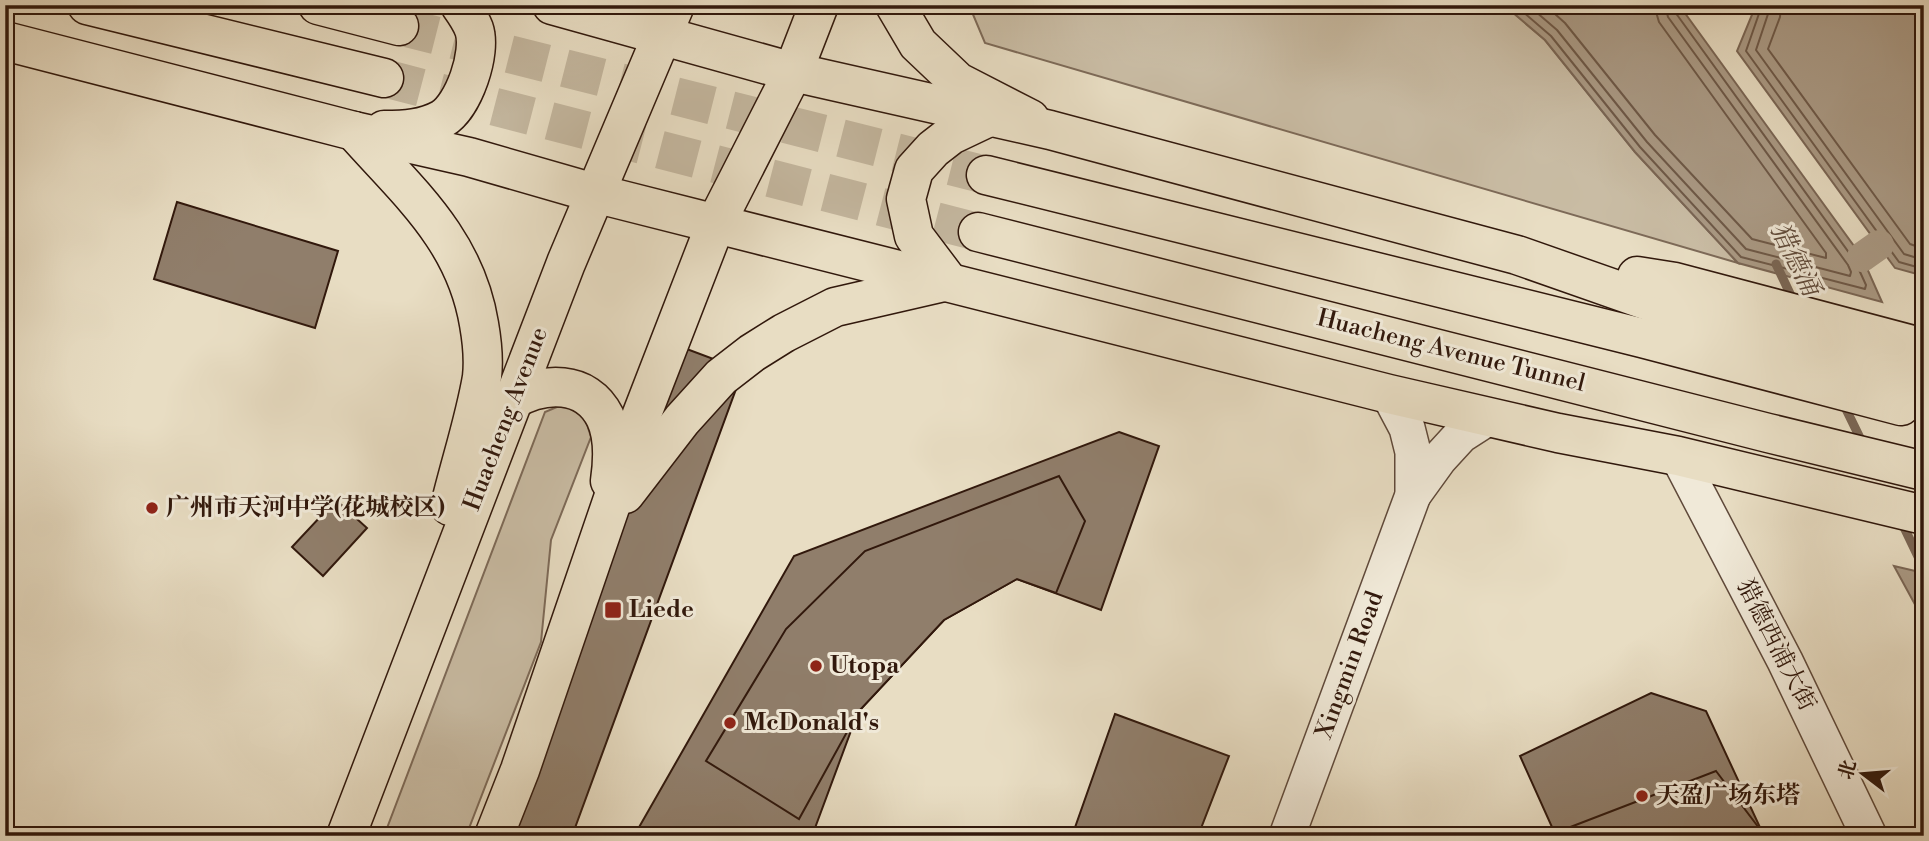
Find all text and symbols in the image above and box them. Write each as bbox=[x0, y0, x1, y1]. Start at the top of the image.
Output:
water label: 猎德涌 bbox=[1763, 217, 1828, 304]
street label: Huacheng Avenue Tunnel bbox=[1314, 303, 1588, 399]
street label: Huacheng Avenue bbox=[457, 323, 555, 515]
place label: 广州市天河中学(花城校区) bbox=[166, 493, 445, 523]
marker: 广州市天河中学(花城校区) bbox=[144, 500, 160, 516]
street label: 猎德西浦大街 bbox=[1730, 574, 1822, 716]
street label: Xingmin Road bbox=[1309, 587, 1391, 744]
place label: Liede bbox=[629, 595, 694, 625]
marker: Liede bbox=[603, 600, 623, 620]
place label: Utopa bbox=[830, 651, 900, 681]
marker: Utopa bbox=[808, 658, 824, 674]
place label: McDonald's bbox=[744, 708, 879, 738]
marker: McDonald's bbox=[722, 715, 738, 731]
north arrow bbox=[1828, 740, 1898, 810]
text: 北 bbox=[1833, 757, 1862, 782]
place label: 天盈广场东塔 bbox=[1656, 781, 1800, 811]
marker: 天盈广场东塔 bbox=[1634, 788, 1650, 804]

